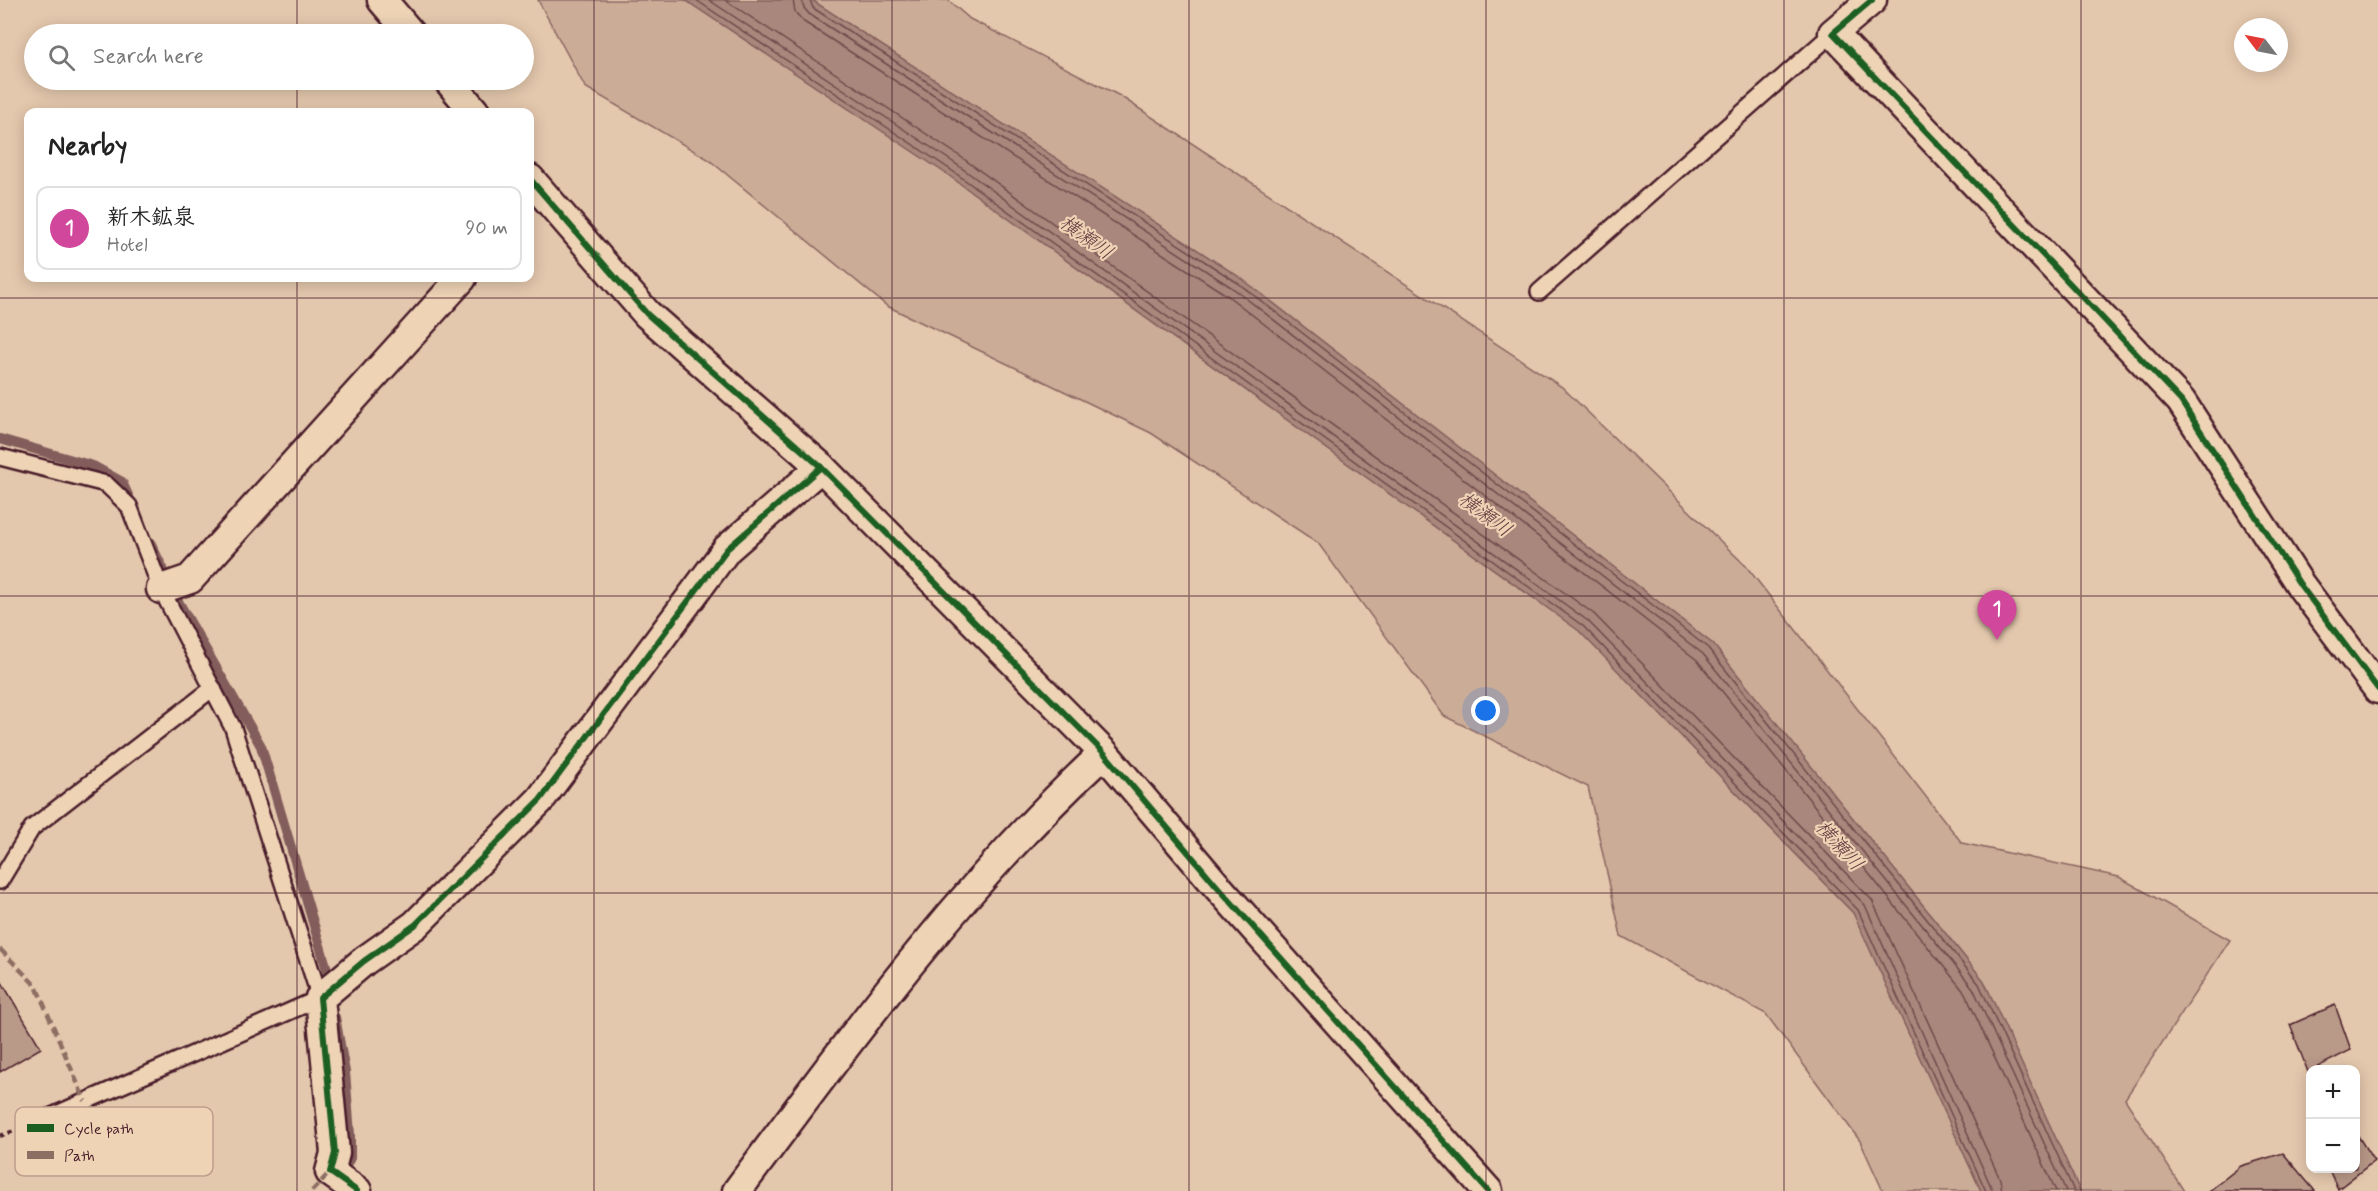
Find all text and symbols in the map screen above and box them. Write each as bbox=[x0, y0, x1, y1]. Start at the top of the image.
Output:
north arrow bbox=[2234, 18, 2288, 72]
search box bbox=[24, 24, 534, 90]
icon: search bbox=[45, 41, 78, 74]
text: Search here bbox=[93, 43, 204, 71]
text: Nearby bbox=[48, 130, 127, 164]
text: 新木鉱泉 bbox=[107, 204, 195, 232]
water label: 横瀬川 bbox=[1054, 210, 1118, 267]
text: 1 bbox=[65, 215, 74, 242]
text: 90 m bbox=[465, 215, 508, 242]
text: Hotel bbox=[107, 232, 148, 259]
water label: 横瀬川 bbox=[1453, 486, 1517, 544]
pin: 1 bbox=[1978, 590, 2016, 640]
your location bbox=[1471, 696, 1500, 725]
water label: 横瀬川 bbox=[1809, 815, 1869, 877]
map controls bbox=[2306, 1065, 2360, 1173]
button: + bbox=[2306, 1065, 2360, 1119]
legend bbox=[15, 1107, 213, 1176]
text: Cycle path bbox=[64, 1119, 134, 1140]
button: − bbox=[2306, 1119, 2360, 1173]
text: Path bbox=[64, 1146, 95, 1167]

